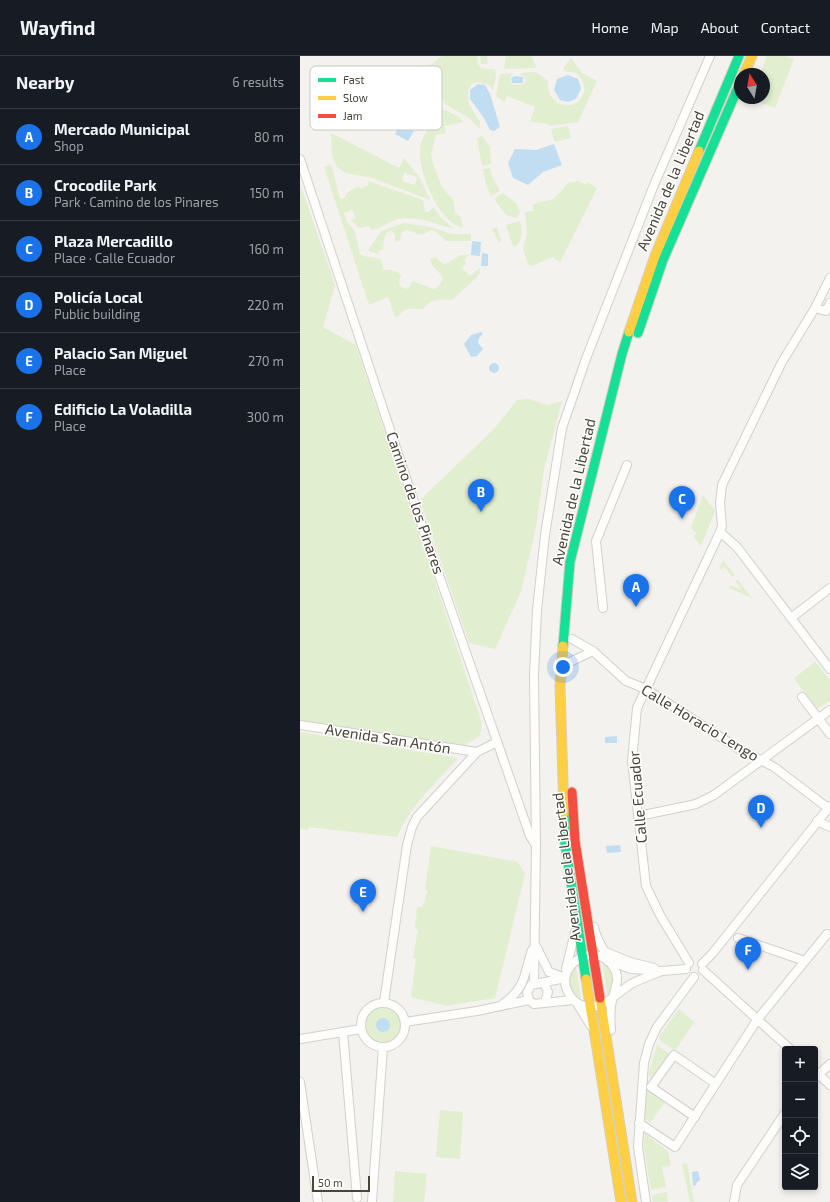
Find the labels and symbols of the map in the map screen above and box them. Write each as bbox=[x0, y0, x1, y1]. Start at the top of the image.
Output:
legend bbox=[310, 66, 442, 130]
north arrow bbox=[734, 68, 770, 104]
text: Fast bbox=[343, 73, 365, 86]
text: Slow bbox=[343, 91, 368, 104]
street label: Avenida de la Libertad bbox=[632, 108, 708, 253]
text: Jam bbox=[343, 109, 362, 122]
street label: Avenida de la Libertad bbox=[547, 417, 599, 567]
street label: Camino de los Pinares bbox=[383, 429, 449, 576]
pin: B bbox=[468, 479, 494, 512]
pin: C bbox=[669, 486, 695, 519]
pin: A bbox=[623, 574, 649, 607]
your location bbox=[553, 657, 573, 677]
street label: Calle Horacio Lengo bbox=[638, 680, 763, 764]
street label: Avenida San Antón bbox=[324, 719, 452, 757]
street label: Calle Ecuador bbox=[624, 750, 650, 844]
street label: Avenida de la Libertad bbox=[548, 791, 584, 943]
pin: D bbox=[748, 795, 774, 828]
pin: E bbox=[350, 879, 376, 912]
pin: F bbox=[735, 937, 761, 970]
scale bar bbox=[312, 1174, 370, 1193]

